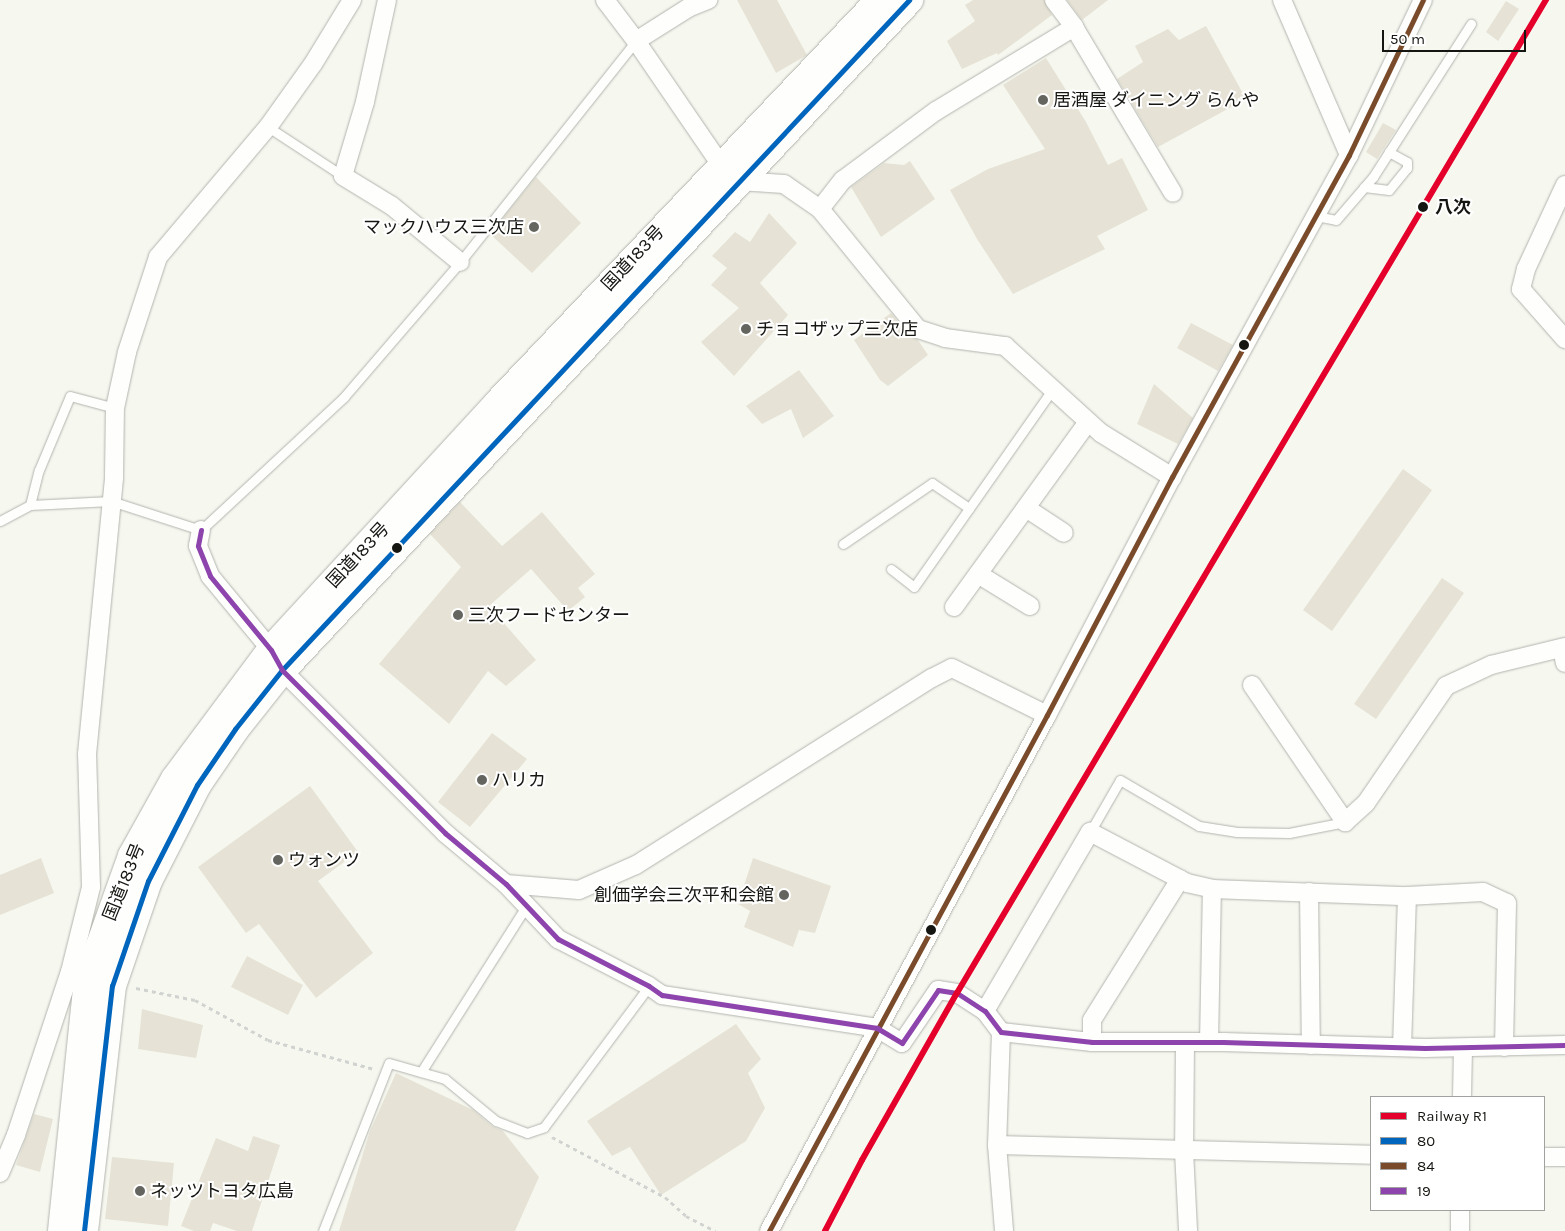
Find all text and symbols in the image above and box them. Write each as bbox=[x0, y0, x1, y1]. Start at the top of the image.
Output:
scale bar bbox=[1385, 20, 1529, 52]
text: 50 m bbox=[1390, 30, 1425, 48]
place label: 居酒屋 ダイニング らんや bbox=[1053, 89, 1260, 111]
marker: 居酒屋 ダイニング らんや bbox=[1037, 94, 1049, 106]
place label: 八次 bbox=[1435, 196, 1471, 218]
marker: 八次 bbox=[1415, 199, 1431, 215]
place label: マックハウス三次店 bbox=[362, 216, 524, 238]
marker: マックハウス三次店 bbox=[528, 221, 540, 233]
street label: 国道183号 bbox=[597, 221, 669, 295]
place label: チョコザップ三次店 bbox=[756, 318, 918, 340]
marker: チョコザップ三次店 bbox=[740, 323, 752, 335]
unlabelled marker bbox=[1239, 340, 1249, 350]
street label: 国道183号 bbox=[322, 518, 394, 592]
unlabelled marker bbox=[392, 543, 402, 553]
place label: 三次フードセンター bbox=[468, 604, 630, 626]
marker: 三次フードセンター bbox=[452, 609, 464, 621]
place label: ハリカ bbox=[492, 769, 546, 791]
marker: ハリカ bbox=[476, 774, 488, 786]
street label: 国道183号 bbox=[99, 840, 149, 924]
place label: ウォンツ bbox=[288, 849, 360, 871]
marker: ウォンツ bbox=[272, 854, 284, 866]
place label: 創価学会三次平和会館 bbox=[594, 884, 774, 906]
marker: 創価学会三次平和会館 bbox=[778, 889, 790, 901]
unlabelled marker bbox=[926, 925, 936, 935]
legend bbox=[1370, 1096, 1545, 1211]
text: Railway R1 bbox=[1417, 1107, 1487, 1125]
text: 80 bbox=[1417, 1132, 1435, 1150]
text: 84 bbox=[1417, 1157, 1435, 1175]
place label: ネッツトヨタ広島 bbox=[150, 1180, 294, 1202]
text: 19 bbox=[1417, 1182, 1431, 1200]
marker: ネッツトヨタ広島 bbox=[134, 1185, 146, 1197]

